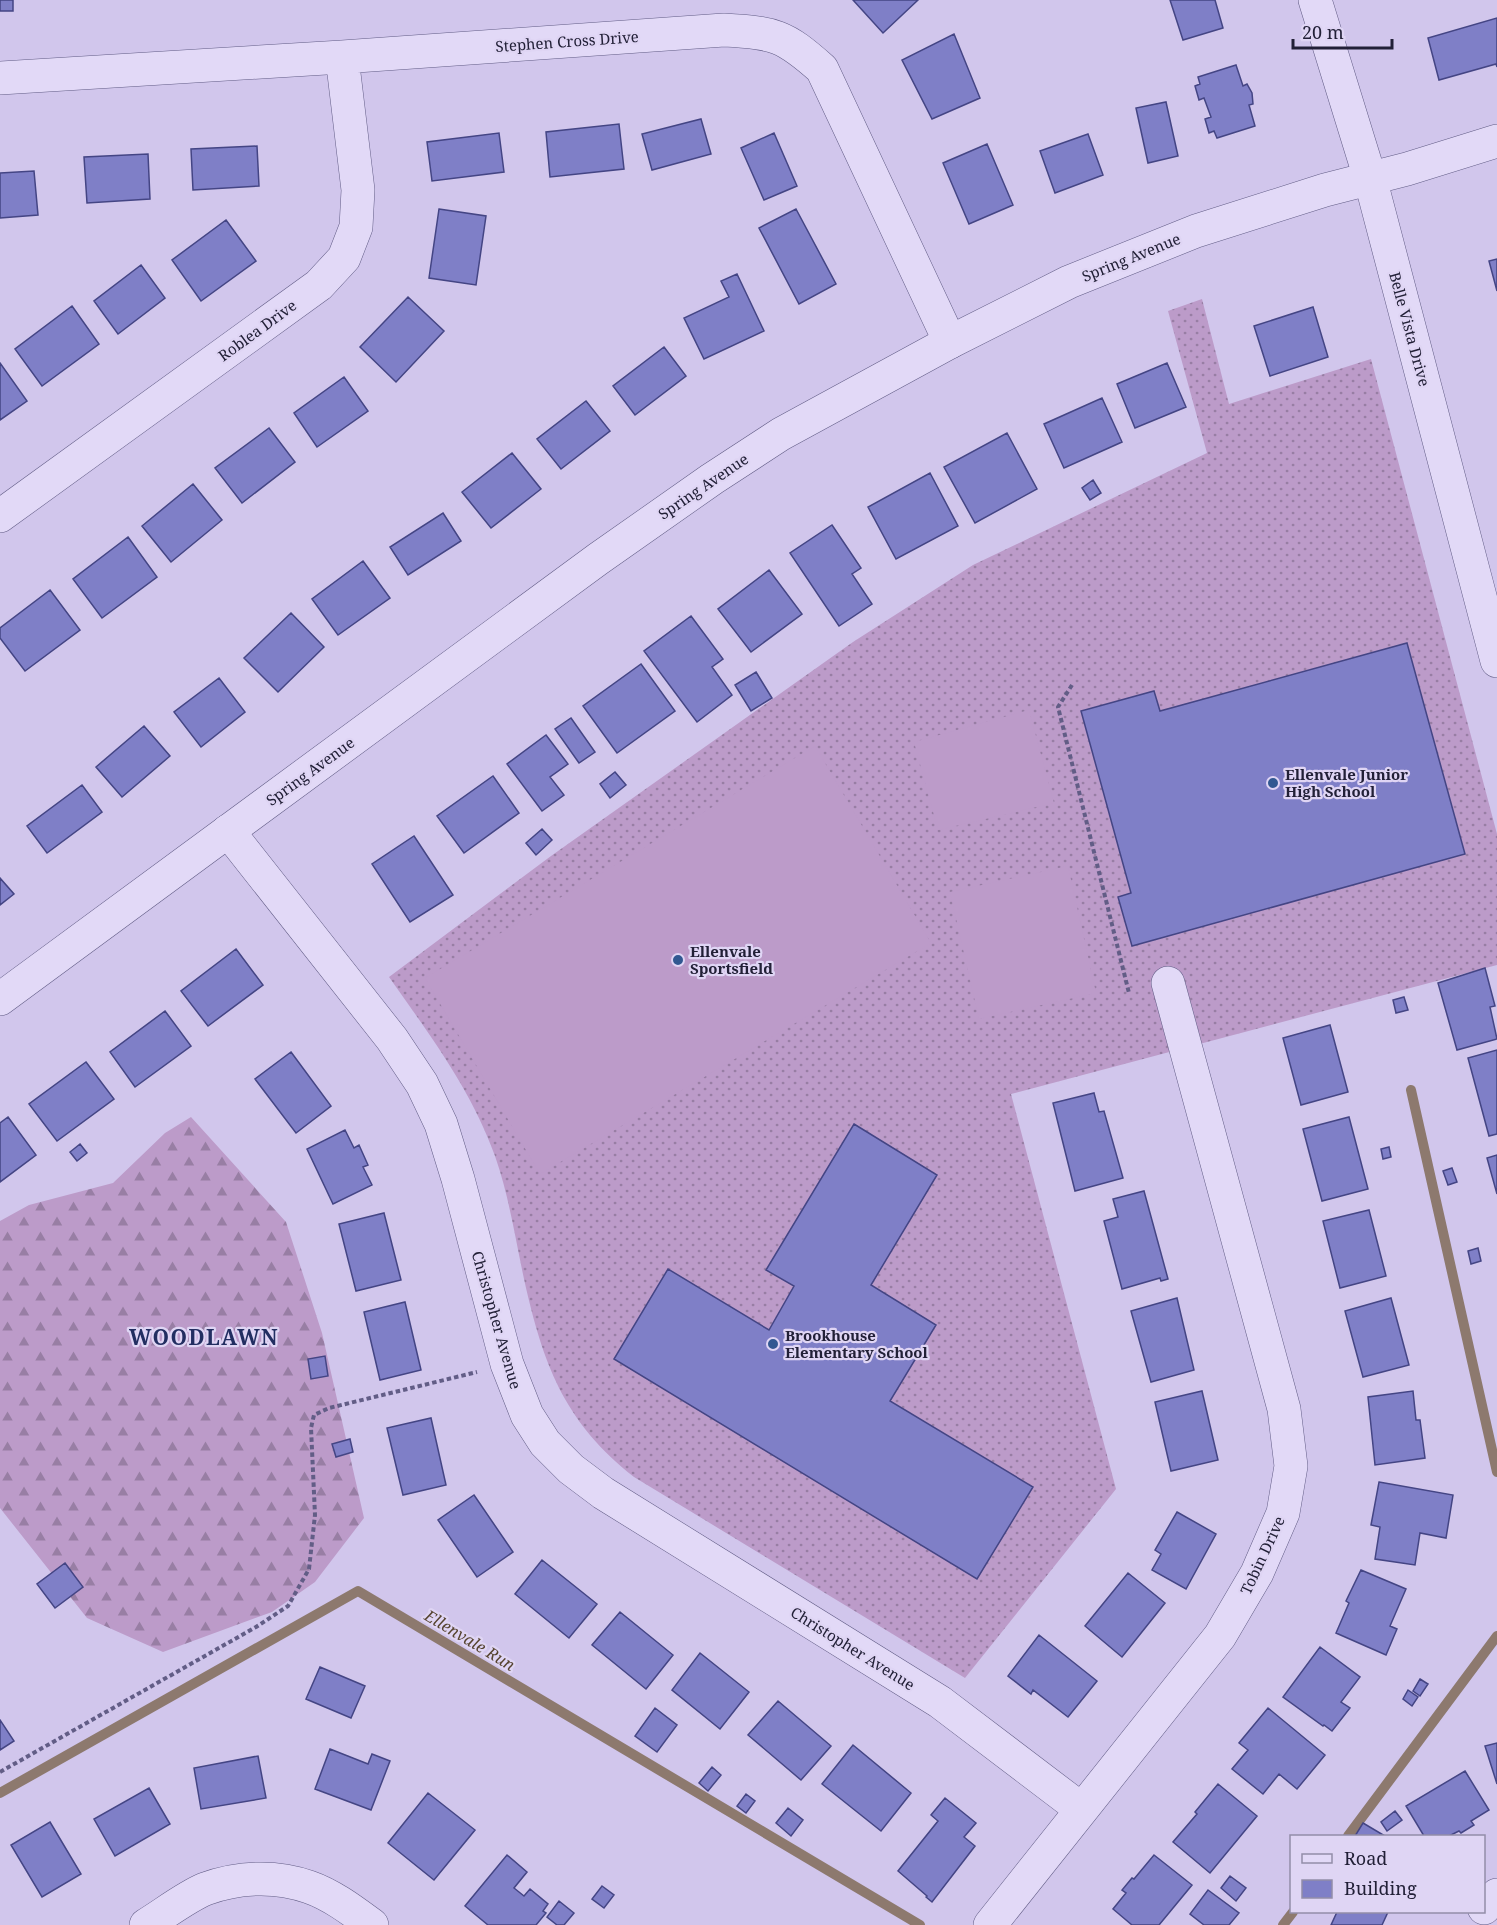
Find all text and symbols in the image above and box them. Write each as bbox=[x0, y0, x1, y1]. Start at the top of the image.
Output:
scale bar bbox=[1293, 12, 1392, 50]
text: 20 m bbox=[1302, 20, 1344, 44]
street label: Stephen Cross Drive bbox=[495, 26, 639, 56]
street label: Spring Avenue bbox=[1079, 228, 1183, 286]
street label: Belle Vista Drive bbox=[1385, 269, 1435, 389]
street label: Roblea Drive bbox=[214, 295, 300, 365]
street label: Spring Avenue bbox=[654, 448, 752, 524]
street label: Spring Avenue bbox=[262, 732, 358, 810]
place label: Ellenvale Junior High School bbox=[1285, 764, 1408, 801]
marker: Ellenvale Junior High School bbox=[1266, 776, 1280, 790]
place label: Ellenvale Sportsfield bbox=[690, 941, 773, 978]
marker: Ellenvale Sportsfield bbox=[671, 953, 685, 967]
street label: Christopher Avenue bbox=[468, 1249, 526, 1391]
district label: WOODLAWN bbox=[129, 1323, 279, 1351]
place label: Brookhouse Elementary School bbox=[785, 1325, 929, 1362]
marker: Brookhouse Elementary School bbox=[766, 1337, 780, 1351]
street label: Tobin Drive bbox=[1235, 1513, 1289, 1597]
street label: Christopher Avenue bbox=[787, 1602, 919, 1694]
water label: Ellenvale Run bbox=[420, 1604, 520, 1676]
legend bbox=[1290, 1835, 1485, 1913]
text: Road bbox=[1344, 1846, 1387, 1870]
text: Building bbox=[1344, 1876, 1417, 1900]

